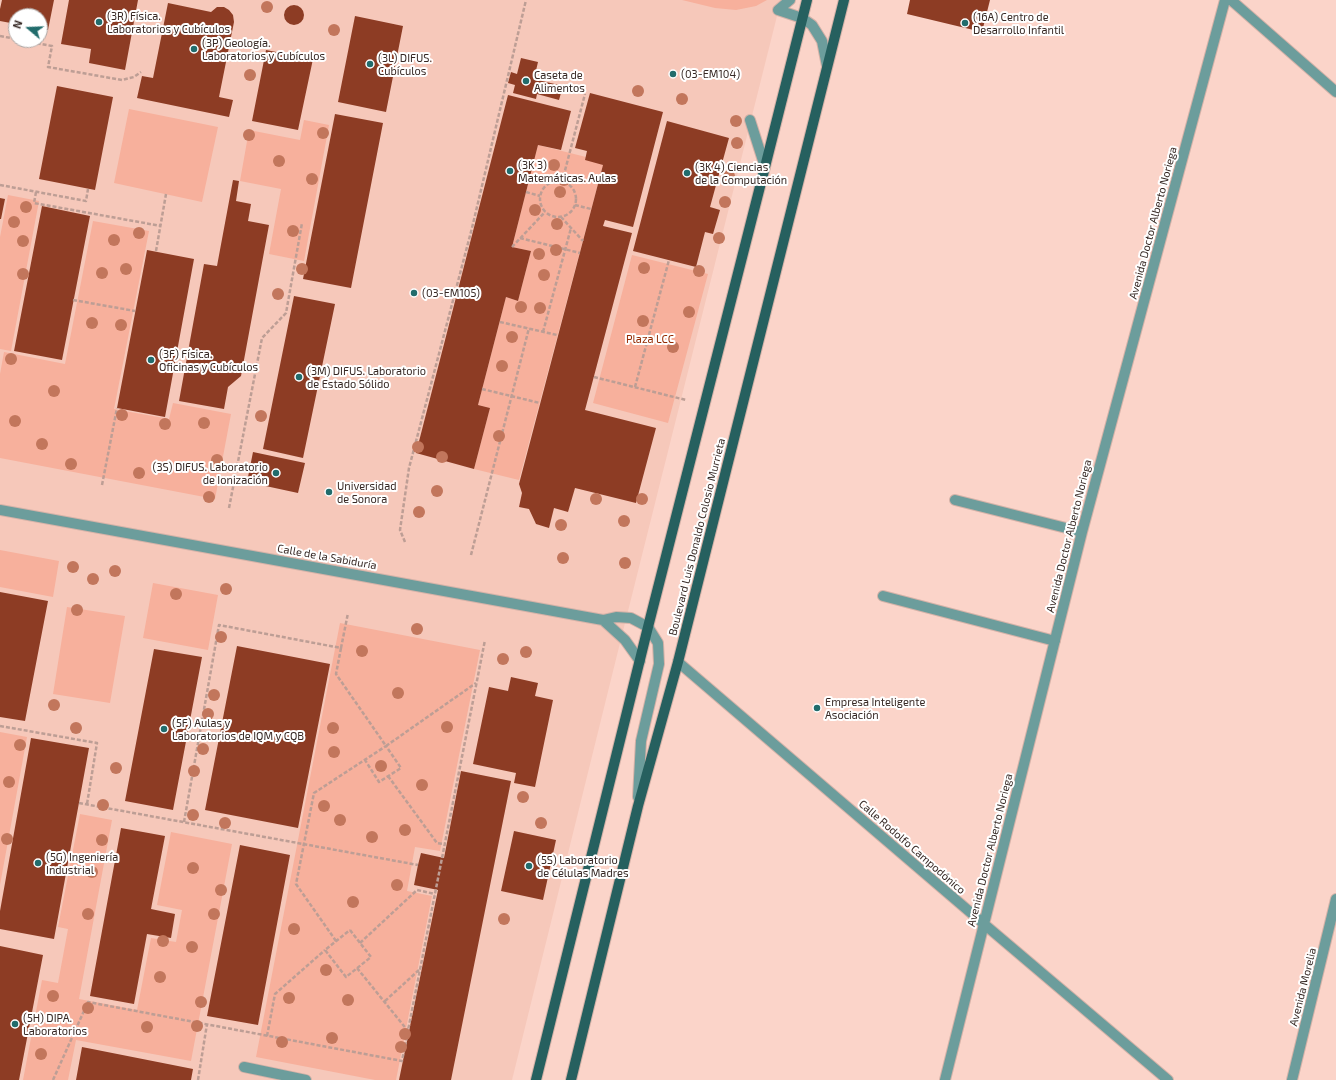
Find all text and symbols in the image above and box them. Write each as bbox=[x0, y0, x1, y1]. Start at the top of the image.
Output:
north arrow bbox=[8, 8, 48, 48]
place label: (3R) Física. Laboratorios y Cubículos bbox=[107, 9, 230, 35]
place label: (16A) Centro de Desarrollo Infantil bbox=[973, 10, 1064, 36]
marker: (3R) Física. Laboratorios y Cubículos bbox=[94, 17, 104, 27]
text: N bbox=[10, 18, 25, 30]
marker: (16A) Centro de Desarrollo Infantil bbox=[960, 18, 970, 28]
place label: (3P) Geología. Laboratorios y Cubículos bbox=[202, 36, 325, 62]
marker: (3P) Geología. Laboratorios y Cubículos bbox=[189, 44, 199, 54]
place label: (3L) DIFUS. Cubículos bbox=[378, 51, 432, 77]
marker: (3L) DIFUS. Cubículos bbox=[365, 59, 375, 69]
place label: (03-EM104) bbox=[681, 67, 740, 81]
place label: Caseta de Alimentos bbox=[534, 68, 585, 94]
marker: (03-EM104) bbox=[668, 69, 678, 79]
marker: Caseta de Alimentos bbox=[521, 76, 531, 86]
street label: Avenida Doctor Alberto Noriega bbox=[1126, 145, 1180, 301]
place label: (3K 3) Matemáticas. Aulas bbox=[518, 158, 616, 184]
place label: (3K 4) Ciencias de la Computación bbox=[695, 160, 787, 186]
marker: (3K 3) Matemáticas. Aulas bbox=[505, 166, 515, 176]
marker: (3K 4) Ciencias de la Computación bbox=[682, 168, 692, 178]
place label: (03-EM105) bbox=[422, 286, 480, 300]
marker: (03-EM105) bbox=[409, 288, 419, 298]
park label: Plaza LCC bbox=[626, 332, 674, 346]
place label: (3F) Física. Oficinas y Cubículos bbox=[159, 347, 258, 373]
marker: (3F) Física. Oficinas y Cubículos bbox=[146, 355, 156, 365]
place label: (3M) DIFUS. Laboratorio de Estado Sólido bbox=[307, 364, 426, 390]
marker: (3M) DIFUS. Laboratorio de Estado Sólido bbox=[294, 372, 304, 382]
street label: Boulevard Luis Donaldo Colosio Murrieta bbox=[666, 437, 728, 637]
street label: Avenida Doctor Alberto Noriega bbox=[1044, 458, 1094, 614]
place label: (3S) DIFUS. Laboratorio de Ionización bbox=[153, 460, 268, 486]
marker: (3S) DIFUS. Laboratorio de Ionización bbox=[271, 468, 281, 478]
place label: Universidad de Sonora bbox=[337, 479, 396, 505]
marker: Universidad de Sonora bbox=[324, 487, 334, 497]
street label: Calle de la Sabiduría bbox=[276, 542, 378, 572]
place label: Empresa Inteligente Asociación bbox=[825, 695, 925, 721]
marker: Empresa Inteligente Asociación bbox=[812, 703, 822, 713]
place label: (5F) Aulas y Laboratorios de IQM y CQB bbox=[172, 716, 304, 742]
marker: (5F) Aulas y Laboratorios de IQM y CQB bbox=[159, 724, 169, 734]
street label: Avenida Doctor Alberto Noriega bbox=[965, 772, 1015, 928]
street label: Calle Rodolfo Campodónico bbox=[856, 797, 968, 897]
place label: (5G) Ingeniería Industrial bbox=[46, 850, 118, 876]
place label: (5S) Laboratorio de Células Madres bbox=[537, 853, 628, 879]
marker: (5G) Ingeniería Industrial bbox=[33, 858, 43, 868]
marker: (5S) Laboratorio de Células Madres bbox=[524, 861, 534, 871]
street label: Avenida Morelia bbox=[1287, 946, 1319, 1028]
place label: (5H) DIPA. Laboratorios bbox=[23, 1011, 87, 1037]
marker: (5H) DIPA. Laboratorios bbox=[10, 1019, 20, 1029]

